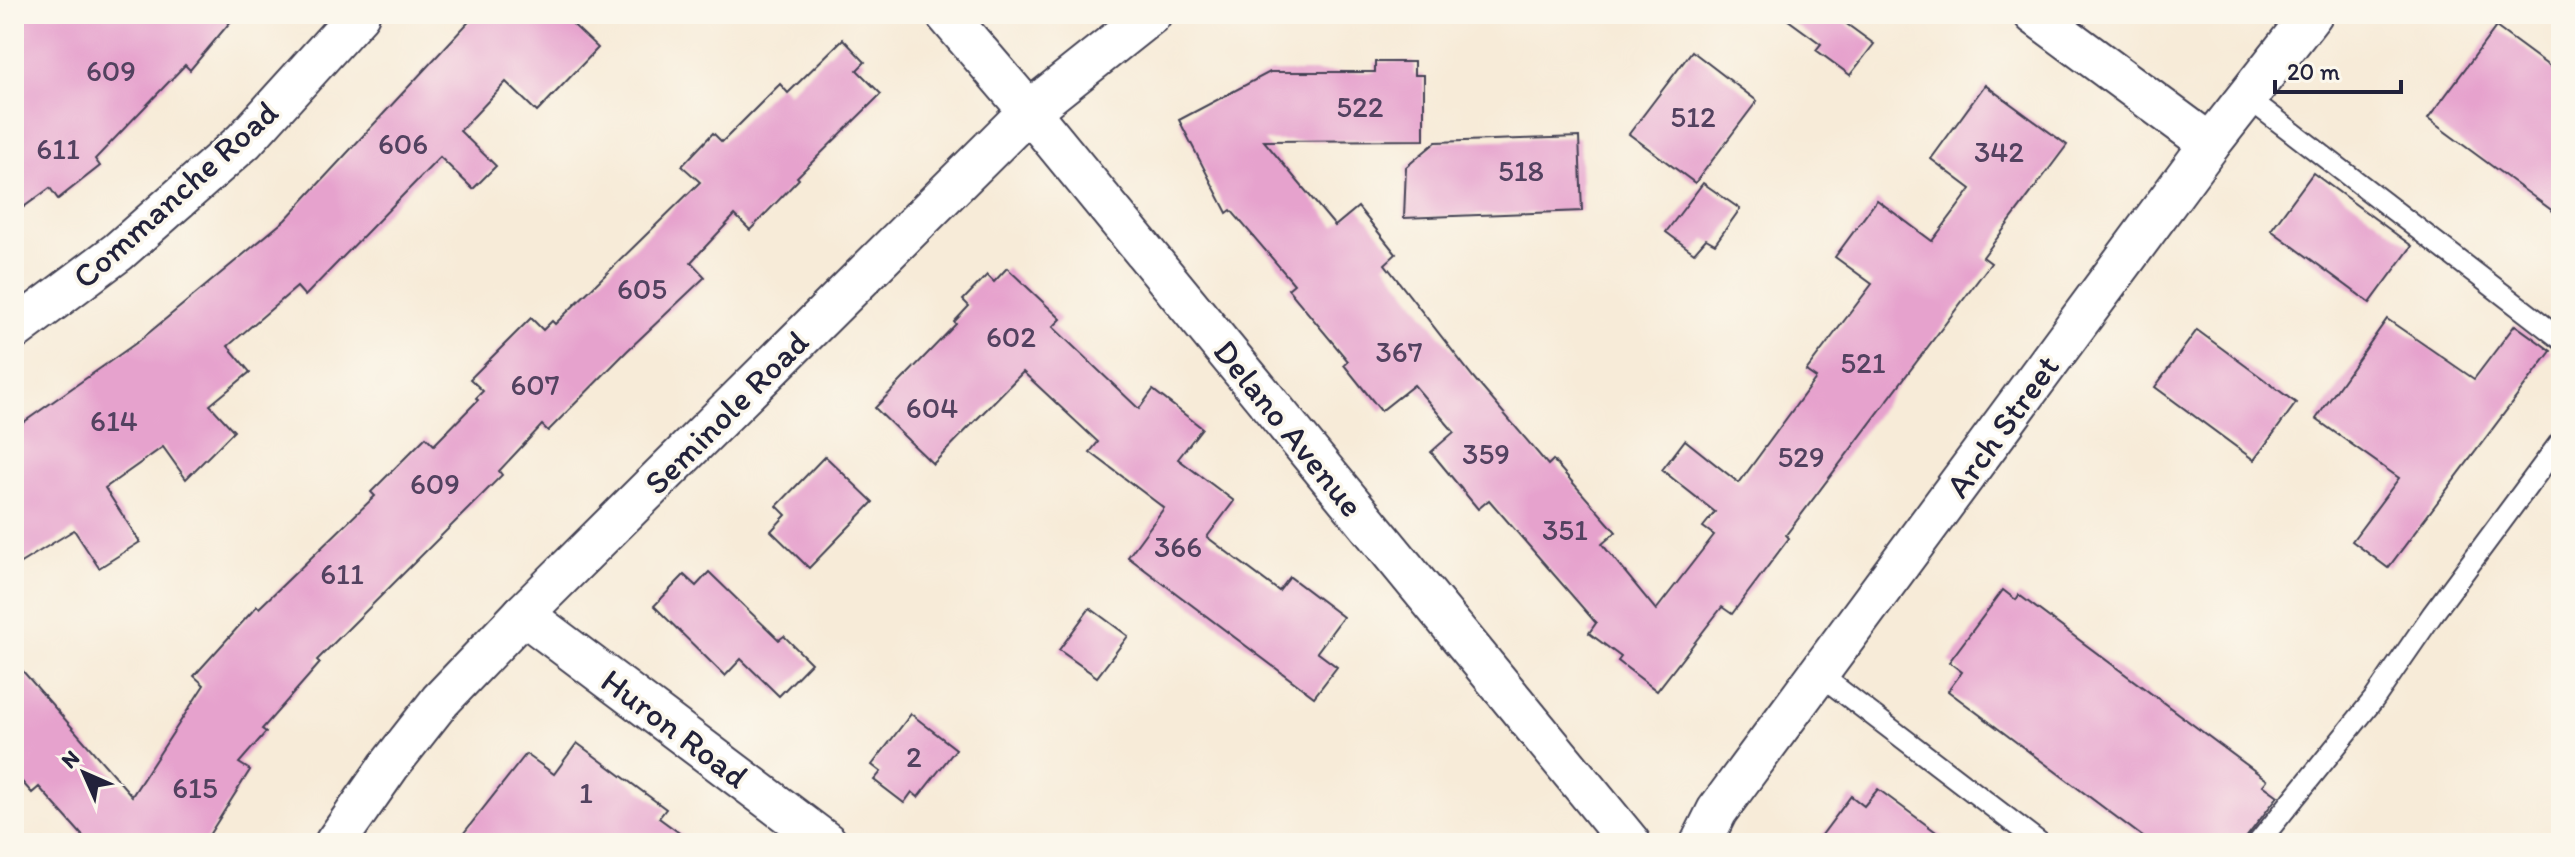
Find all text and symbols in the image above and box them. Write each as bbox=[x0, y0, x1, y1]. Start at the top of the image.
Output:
scale bar bbox=[2275, 44, 2401, 94]
house number: 609 bbox=[86, 52, 136, 89]
text: 20 m bbox=[2287, 57, 2340, 86]
house number: 522 bbox=[1336, 88, 1384, 125]
street label: Commanche Road bbox=[64, 91, 287, 297]
house number: 512 bbox=[1670, 98, 1716, 135]
house number: 606 bbox=[378, 125, 428, 162]
house number: 611 bbox=[36, 130, 80, 167]
house number: 342 bbox=[1974, 133, 2024, 170]
house number: 518 bbox=[1498, 152, 1544, 189]
house number: 605 bbox=[617, 270, 667, 307]
house number: 602 bbox=[986, 318, 1036, 355]
street label: Seminole Road bbox=[636, 321, 817, 503]
street label: Delano Avenue bbox=[1205, 331, 1373, 525]
house number: 367 bbox=[1375, 333, 1423, 370]
house number: 521 bbox=[1840, 344, 1886, 381]
street label: Arch Street bbox=[1937, 347, 2068, 506]
house number: 607 bbox=[510, 366, 560, 403]
house number: 604 bbox=[906, 389, 958, 426]
house number: 614 bbox=[90, 402, 138, 439]
house number: 359 bbox=[1462, 435, 1510, 472]
house number: 529 bbox=[1777, 438, 1825, 475]
house number: 609 bbox=[410, 465, 460, 502]
house number: 351 bbox=[1542, 511, 1588, 548]
house number: 366 bbox=[1154, 528, 1202, 565]
house number: 611 bbox=[320, 555, 364, 592]
street label: Huron Road bbox=[593, 660, 757, 797]
north arrow bbox=[44, 733, 124, 813]
house number: 2 bbox=[906, 738, 922, 775]
text: N bbox=[55, 744, 85, 774]
house number: 615 bbox=[172, 769, 218, 806]
house number: 1 bbox=[579, 774, 593, 811]

